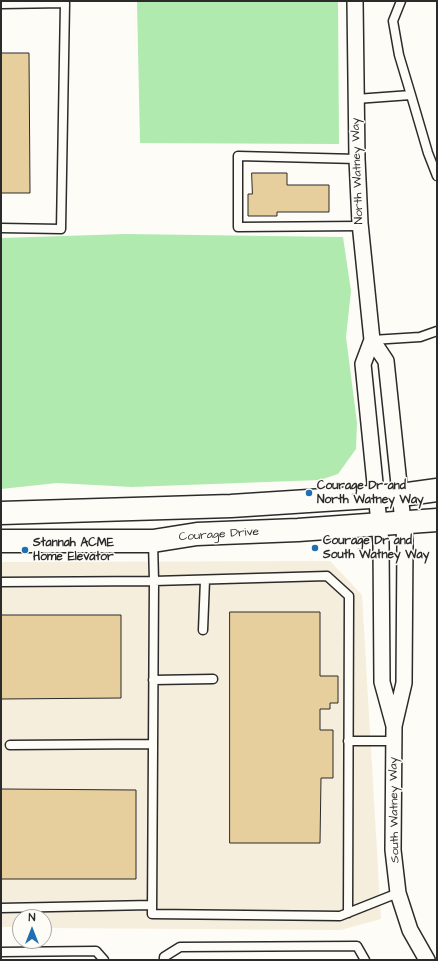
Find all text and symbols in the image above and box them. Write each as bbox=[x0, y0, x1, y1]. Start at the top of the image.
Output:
street label: North Watney Way bbox=[349, 117, 367, 225]
place label: Courage Dr and North Watney Way bbox=[317, 479, 424, 507]
marker: Courage Dr and North Watney Way bbox=[304, 488, 314, 498]
street label: Courage Drive bbox=[178, 525, 260, 545]
place label: Courage Dr and South Watney Way bbox=[323, 534, 429, 562]
place label: Stannah ACME Home Elevator bbox=[33, 536, 114, 564]
marker: Courage Dr and South Watney Way bbox=[310, 543, 320, 553]
marker: Stannah ACME Home Elevator bbox=[20, 545, 30, 555]
street label: South Watney Way bbox=[387, 757, 403, 863]
north arrow bbox=[12, 909, 52, 949]
text: N bbox=[29, 910, 35, 925]

